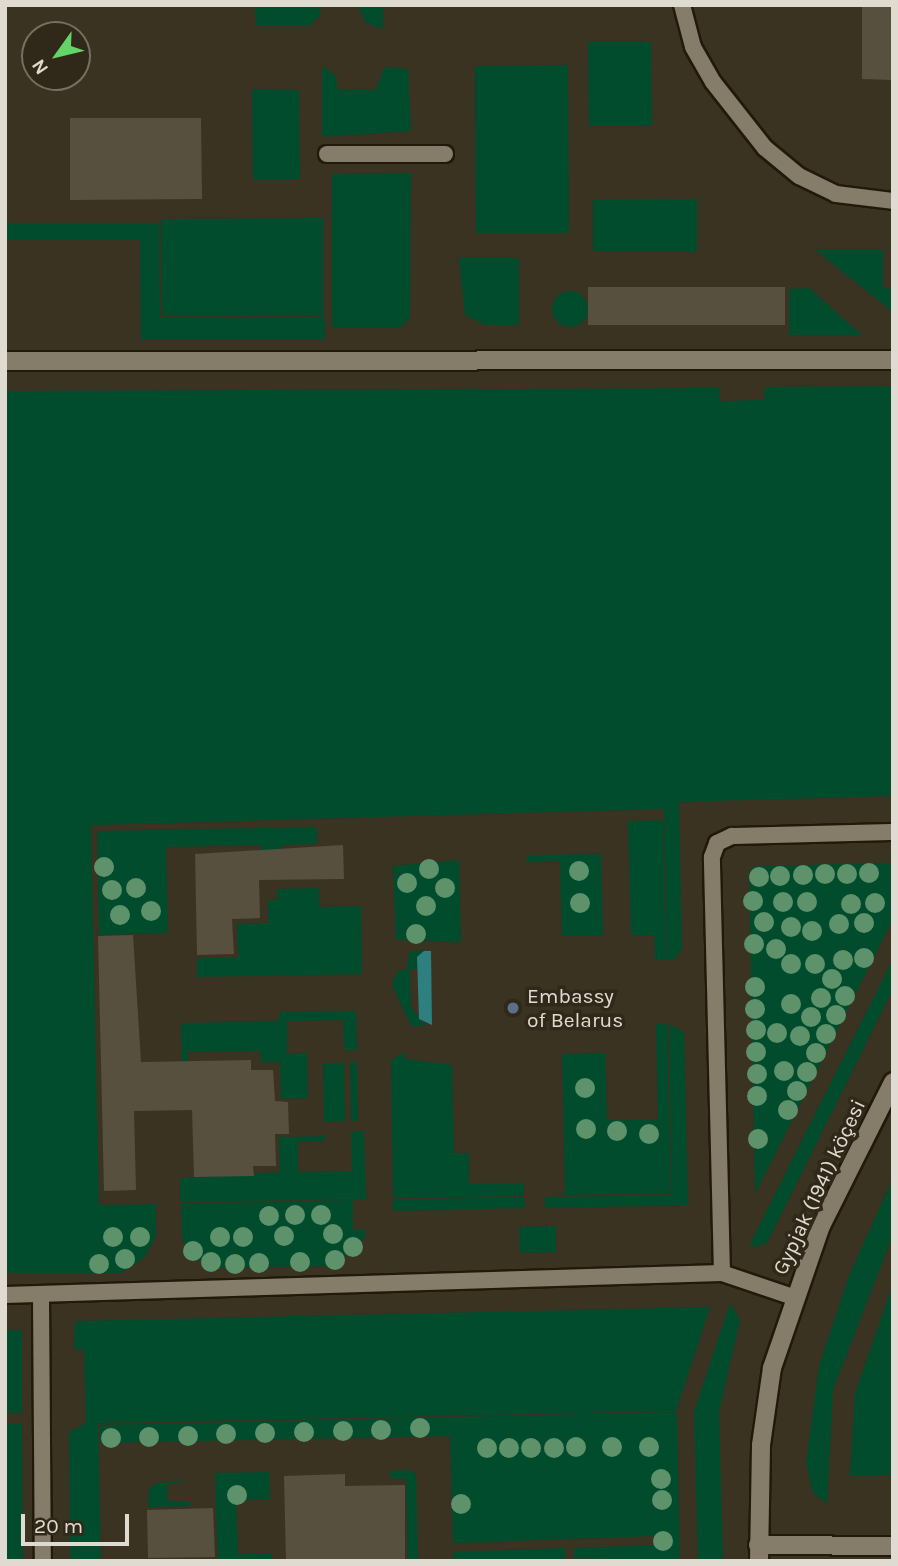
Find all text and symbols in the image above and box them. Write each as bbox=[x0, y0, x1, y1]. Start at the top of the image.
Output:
north arrow bbox=[21, 21, 91, 91]
text: N bbox=[27, 55, 53, 78]
place label: Embassy of Belarus bbox=[527, 983, 623, 1033]
marker: Embassy of Belarus bbox=[505, 1000, 521, 1016]
street label: Gypjak (1941) köçesi bbox=[767, 1095, 871, 1279]
scale bar bbox=[24, 1500, 133, 1544]
text: 20 m bbox=[34, 1514, 83, 1538]

